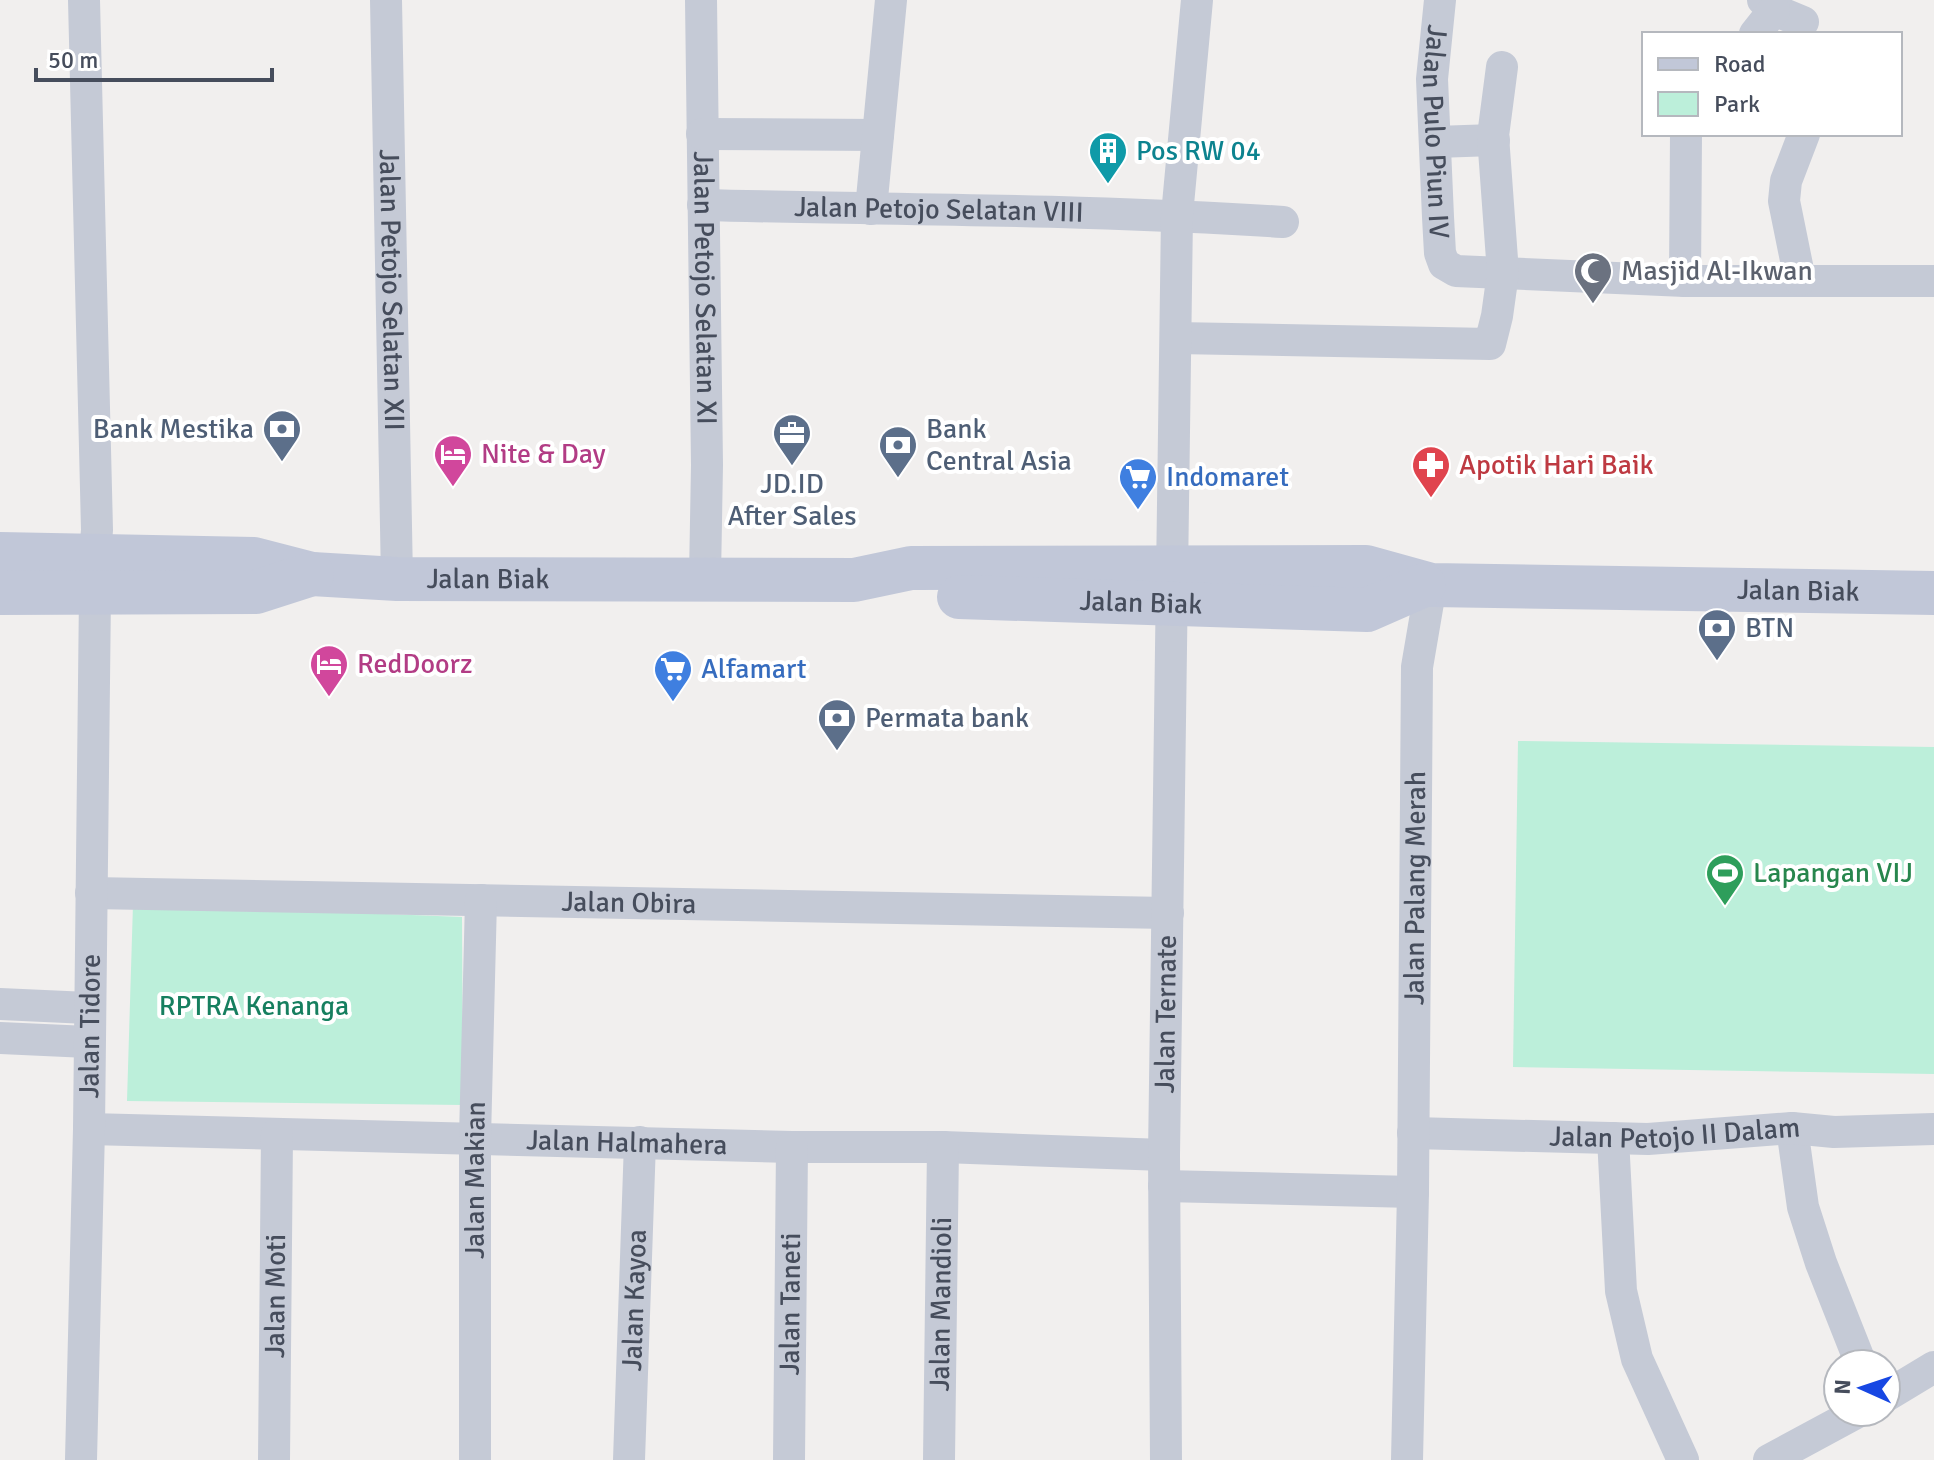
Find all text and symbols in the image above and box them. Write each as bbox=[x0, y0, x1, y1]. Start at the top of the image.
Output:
street label: Jalan Pulo Piun IV bbox=[1415, 23, 1456, 239]
scale bar bbox=[36, 32, 272, 82]
legend bbox=[1642, 32, 1902, 136]
text: 50 m bbox=[48, 45, 98, 75]
text: Road bbox=[1714, 49, 1765, 79]
text: Park bbox=[1714, 89, 1760, 119]
building icon: Pos RW 04 bbox=[1087, 130, 1129, 185]
place label: Pos RW 04 bbox=[1136, 134, 1261, 168]
street label: Jalan Petojo Selatan XII bbox=[372, 149, 411, 431]
street label: Jalan Petojo Selatan XI bbox=[686, 151, 723, 425]
street label: Jalan Petojo Selatan VIII bbox=[794, 190, 1084, 230]
mosque icon: Masjid Al-Ikwan bbox=[1572, 250, 1614, 305]
place label: Masjid Al-Ikwan bbox=[1621, 254, 1813, 288]
bank icon: Bank Mestika bbox=[261, 408, 303, 463]
place label: Bank Mestika bbox=[93, 412, 254, 446]
office icon: JD.ID After Sales bbox=[771, 412, 813, 467]
place label: Bank Central Asia bbox=[926, 412, 1072, 478]
bank icon: Bank Central Asia bbox=[877, 424, 919, 479]
hotel icon: Nite & Day bbox=[432, 433, 474, 488]
place label: Nite & Day bbox=[481, 437, 606, 471]
pharmacy icon: Apotik Hari Baik bbox=[1410, 444, 1452, 499]
place label: Apotik Hari Baik bbox=[1459, 448, 1654, 482]
supermarket icon: Indomaret bbox=[1117, 456, 1159, 511]
place label: Indomaret bbox=[1166, 460, 1289, 494]
place label: JD.ID After Sales bbox=[727, 467, 857, 533]
street label: Jalan Biak bbox=[426, 562, 549, 596]
street label: Jalan Biak bbox=[1737, 573, 1860, 609]
street label: Jalan Biak bbox=[1079, 584, 1203, 622]
bank icon: BTN bbox=[1696, 607, 1738, 662]
place label: BTN bbox=[1745, 611, 1794, 645]
hotel icon: RedDoorz bbox=[308, 643, 350, 698]
place label: RedDoorz bbox=[357, 647, 473, 681]
supermarket icon: Alfamart bbox=[652, 648, 694, 703]
place label: Alfamart bbox=[701, 652, 807, 686]
bank icon: Permata bank bbox=[816, 697, 858, 752]
place label: Permata bank bbox=[865, 701, 1029, 735]
street label: Jalan Palang Merah bbox=[1397, 771, 1433, 1005]
sports icon: Lapangan VIJ bbox=[1704, 852, 1746, 907]
place label: Lapangan VIJ bbox=[1753, 856, 1913, 890]
street label: Jalan Obira bbox=[561, 885, 697, 921]
street label: Jalan Ternate bbox=[1148, 935, 1184, 1093]
street label: Jalan Tidore bbox=[72, 954, 108, 1099]
park label: RPTRA Kenanga bbox=[159, 989, 349, 1023]
street label: Jalan Makian bbox=[458, 1101, 493, 1259]
street label: Jalan Petojo II Dalam bbox=[1549, 1110, 1801, 1156]
street label: Jalan Halmahera bbox=[526, 1123, 728, 1162]
street label: Jalan Mandioli bbox=[923, 1216, 959, 1392]
street label: Jalan Kayoa bbox=[615, 1229, 654, 1372]
street label: Jalan Taneti bbox=[773, 1232, 808, 1376]
street label: Jalan Moti bbox=[258, 1234, 293, 1358]
north arrow bbox=[1822, 1348, 1902, 1428]
text: N bbox=[1829, 1379, 1856, 1395]

